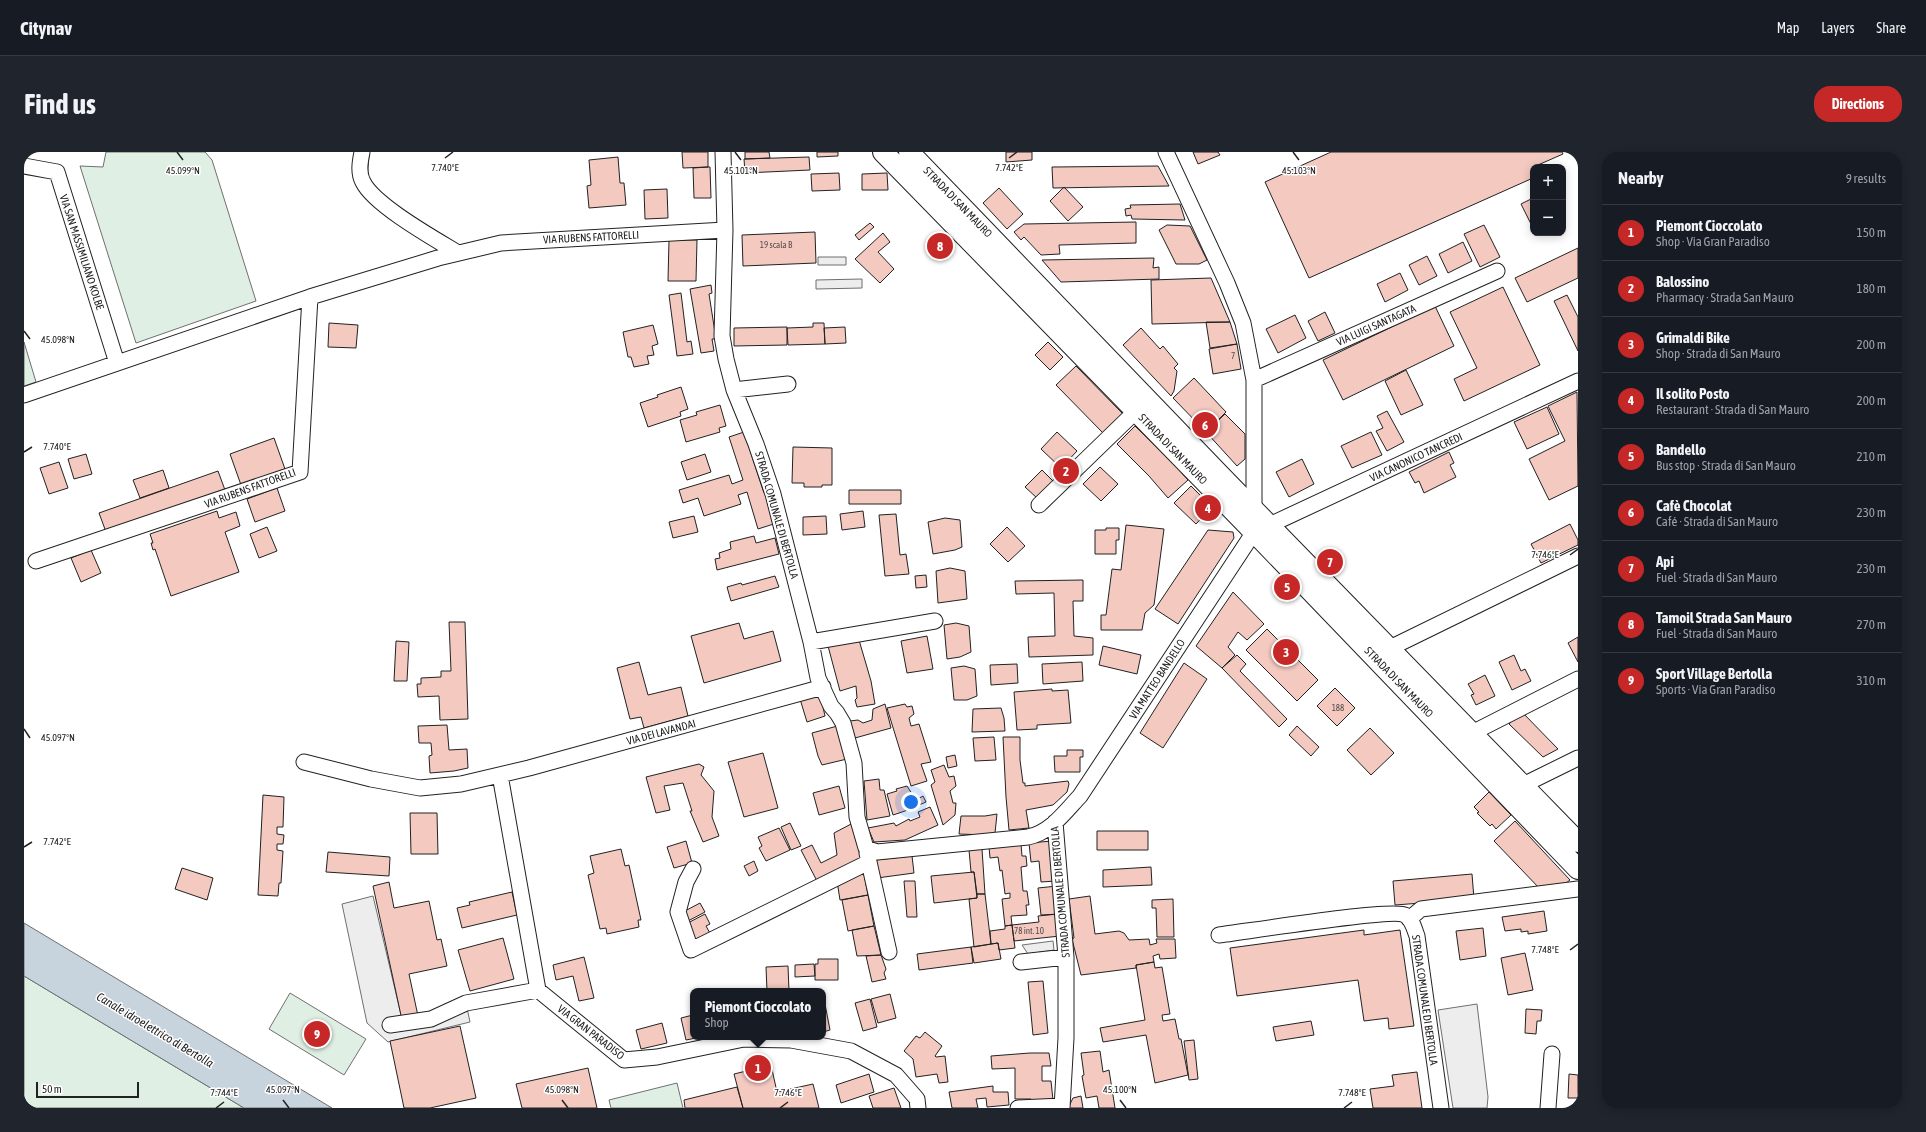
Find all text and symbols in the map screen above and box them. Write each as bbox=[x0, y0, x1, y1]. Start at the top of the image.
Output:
text: Citynav bbox=[20, 17, 72, 39]
text: Map bbox=[1777, 20, 1799, 36]
text: Layers bbox=[1821, 20, 1854, 36]
text: Share bbox=[1876, 20, 1906, 36]
button: Directions bbox=[1814, 86, 1902, 122]
text: Find us bbox=[24, 88, 96, 120]
text: 7.740°E bbox=[431, 162, 460, 173]
text: 7.742°E bbox=[995, 162, 1024, 173]
street label: STRADA DI SAN MAURO bbox=[921, 164, 995, 240]
map controls bbox=[1530, 164, 1566, 236]
button: + bbox=[1530, 164, 1566, 200]
text: 45.099°N bbox=[166, 165, 200, 176]
text: 45.101°N bbox=[724, 165, 758, 176]
text: 45.103°N bbox=[1282, 165, 1316, 176]
text: Nearby bbox=[1618, 168, 1664, 188]
text: 9 results bbox=[1846, 171, 1886, 186]
street label: VIA SAN MASSIMILIANO KOLBE bbox=[58, 193, 106, 311]
button: − bbox=[1530, 200, 1566, 236]
text: Piemont Cioccolato bbox=[1656, 217, 1763, 234]
text: 1 bbox=[1628, 225, 1634, 240]
text: 150 m bbox=[1857, 225, 1886, 240]
street label: VIA RUBENS FATTORELLI bbox=[543, 228, 639, 246]
pin: 8 bbox=[927, 231, 953, 261]
text: Shop · Via Gran Paradiso bbox=[1656, 234, 1770, 249]
house number: 19 scala B bbox=[760, 240, 793, 250]
text: Balossino bbox=[1656, 273, 1709, 290]
text: 2 bbox=[1628, 281, 1634, 296]
text: 180 m bbox=[1857, 281, 1886, 296]
text: Pharmacy · Strada San Mauro bbox=[1656, 290, 1794, 305]
street label: VIA LUIGI SANTAGATA bbox=[1334, 302, 1418, 348]
text: Grimaldi Bike bbox=[1656, 329, 1730, 346]
text: 45.098°N bbox=[41, 334, 75, 345]
text: 3 bbox=[1628, 337, 1634, 352]
text: 200 m bbox=[1857, 337, 1886, 352]
text: Shop · Strada di San Mauro bbox=[1656, 346, 1781, 361]
house number: 7 bbox=[1231, 351, 1235, 361]
text: Il solito Posto bbox=[1656, 385, 1730, 402]
text: 4 bbox=[1628, 393, 1634, 408]
text: 200 m bbox=[1857, 393, 1886, 408]
text: Restaurant · Strada di San Mauro bbox=[1656, 402, 1809, 417]
pin: 6 bbox=[1192, 410, 1218, 440]
street label: STRADA DI SAN MAURO bbox=[1136, 411, 1210, 487]
street label: VIA CANONICO TANCREDI bbox=[1368, 430, 1464, 484]
text: 7.740°E bbox=[43, 441, 72, 452]
text: Bandello bbox=[1656, 441, 1706, 458]
text: 5 bbox=[1628, 449, 1634, 464]
text: 210 m bbox=[1857, 449, 1886, 464]
street label: STRADA COMUNALE DI BERTOLLA bbox=[753, 450, 801, 580]
pin: 2 bbox=[1053, 456, 1079, 486]
text: Bus stop · Strada di San Mauro bbox=[1656, 458, 1796, 473]
street label: VIA RUBENS FATTORELLI bbox=[203, 466, 297, 510]
pin: 4 bbox=[1195, 493, 1221, 523]
text: Cafè Chocolat bbox=[1656, 497, 1732, 514]
text: 6 bbox=[1628, 505, 1634, 520]
text: 230 m bbox=[1857, 505, 1886, 520]
text: Café · Strada di San Mauro bbox=[1656, 514, 1778, 529]
pin: 7 bbox=[1317, 547, 1343, 577]
text: 7.746°E bbox=[1531, 549, 1560, 560]
text: Api bbox=[1656, 553, 1674, 570]
text: 7 bbox=[1628, 561, 1634, 576]
text: 230 m bbox=[1857, 561, 1886, 576]
text: Fuel · Strada di San Mauro bbox=[1656, 570, 1777, 585]
pin: 5 bbox=[1274, 572, 1300, 602]
text: Tamoil Strada San Mauro bbox=[1656, 609, 1792, 626]
text: 8 bbox=[1628, 617, 1634, 632]
text: 270 m bbox=[1857, 617, 1886, 632]
text: Fuel · Strada di San Mauro bbox=[1656, 626, 1777, 641]
street label: VIA MATTEO BANDELLO bbox=[1127, 637, 1187, 721]
pin: 3 bbox=[1273, 637, 1299, 667]
street label: STRADA DI SAN MAURO bbox=[1362, 644, 1436, 720]
text: Sport Village Bertolla bbox=[1656, 665, 1772, 682]
text: 9 bbox=[1628, 673, 1634, 688]
text: 310 m bbox=[1857, 673, 1886, 688]
text: Sports · Via Gran Paradiso bbox=[1656, 682, 1776, 697]
house number: 188 bbox=[1332, 703, 1344, 713]
street label: VIA DEI LAVANDAI bbox=[625, 717, 697, 747]
text: 45.097°N bbox=[41, 732, 75, 743]
your location bbox=[901, 792, 921, 812]
street label: STRADA COMUNALE DI BERTOLLA bbox=[1048, 825, 1072, 958]
text: 7.742°E bbox=[43, 836, 72, 847]
house number: 78 int. 10 bbox=[1014, 926, 1044, 936]
street label: STRADA COMUNALE DI BERTOLLA bbox=[1410, 934, 1440, 1067]
text: 7.748°E bbox=[1531, 944, 1560, 955]
popup bbox=[690, 988, 826, 1040]
water label: Canale idroelettrico di Bertolla bbox=[94, 990, 216, 1071]
text: Piemont Cioccolato bbox=[705, 998, 811, 1015]
street label: VIA GRAN PARADISO bbox=[555, 1002, 627, 1062]
text: Shop bbox=[705, 1015, 729, 1030]
pin: 9 bbox=[304, 1019, 330, 1049]
pin: 1 bbox=[745, 1053, 771, 1083]
scale bar bbox=[36, 1080, 139, 1099]
text: 50 m bbox=[42, 1083, 62, 1095]
text: 45.097°N bbox=[266, 1084, 300, 1095]
text: 45.098°N bbox=[545, 1084, 579, 1095]
text: 45.100°N bbox=[1103, 1084, 1137, 1095]
text: 7.744°E bbox=[210, 1087, 239, 1098]
text: 7.746°E bbox=[774, 1087, 803, 1098]
text: 7.748°E bbox=[1338, 1087, 1367, 1098]

